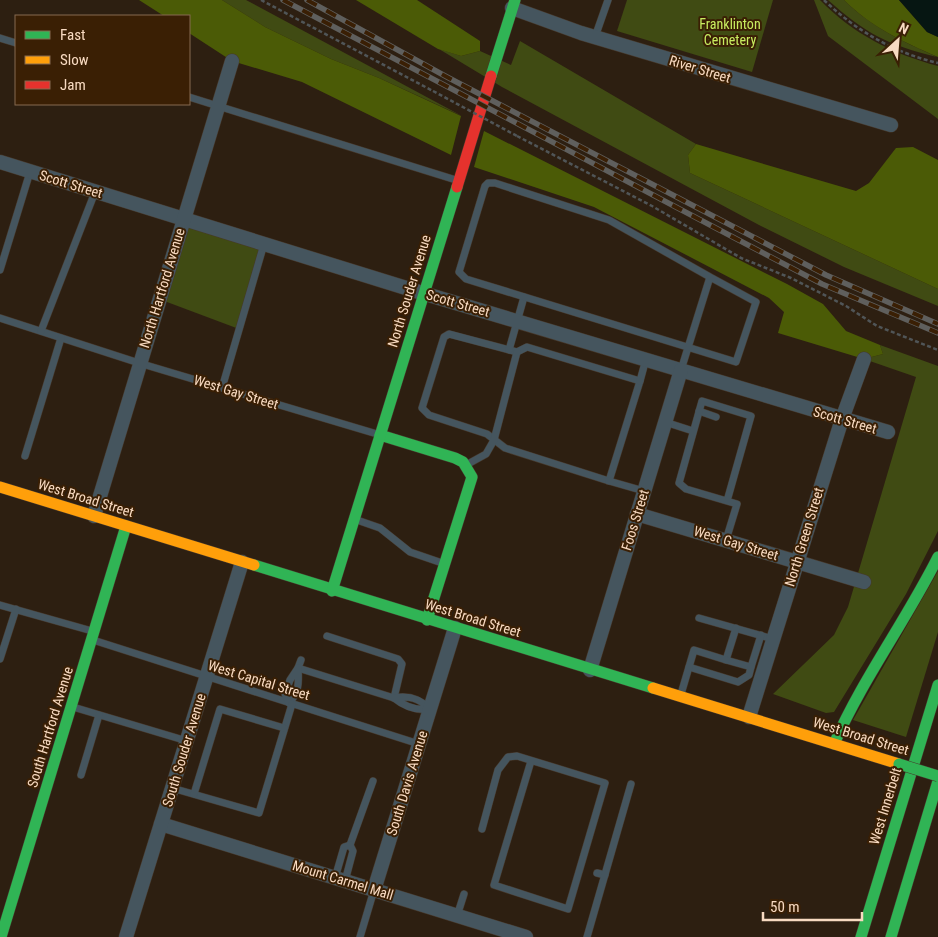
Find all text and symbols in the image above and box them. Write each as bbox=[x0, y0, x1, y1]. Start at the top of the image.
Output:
legend bbox=[15, 15, 190, 105]
north arrow bbox=[873, 15, 923, 65]
park label: Franklinton Cemetery bbox=[699, 16, 761, 48]
text: N bbox=[896, 19, 911, 37]
text: Fast bbox=[60, 26, 85, 44]
text: Slow bbox=[60, 51, 89, 69]
street label: River Street bbox=[667, 52, 733, 86]
text: Jam bbox=[60, 76, 86, 94]
street label: Scott Street bbox=[38, 167, 104, 201]
street label: North Hartford Avenue bbox=[136, 226, 188, 350]
street label: North Souder Avenue bbox=[384, 232, 434, 349]
street label: Scott Street bbox=[425, 286, 491, 320]
street label: West Gay Street bbox=[192, 372, 280, 412]
street label: Scott Street bbox=[812, 403, 878, 437]
street label: West Broad Street bbox=[36, 476, 136, 520]
street label: North Green Street bbox=[781, 486, 827, 588]
street label: Foos Street bbox=[618, 488, 652, 552]
street label: West Gay Street bbox=[692, 523, 780, 563]
street label: West Broad Street bbox=[423, 596, 523, 640]
street label: West Capital Street bbox=[206, 657, 312, 703]
street label: South Hartford Avenue bbox=[24, 664, 76, 789]
street label: South Souder Avenue bbox=[159, 691, 209, 809]
street label: West Broad Street bbox=[811, 714, 911, 758]
street label: South Davis Avenue bbox=[383, 728, 431, 837]
street label: West Innerbelt bbox=[866, 766, 904, 846]
street label: Mount Carmel Mall bbox=[291, 857, 395, 903]
scale bar bbox=[763, 890, 862, 922]
text: 50 m bbox=[770, 898, 800, 916]

